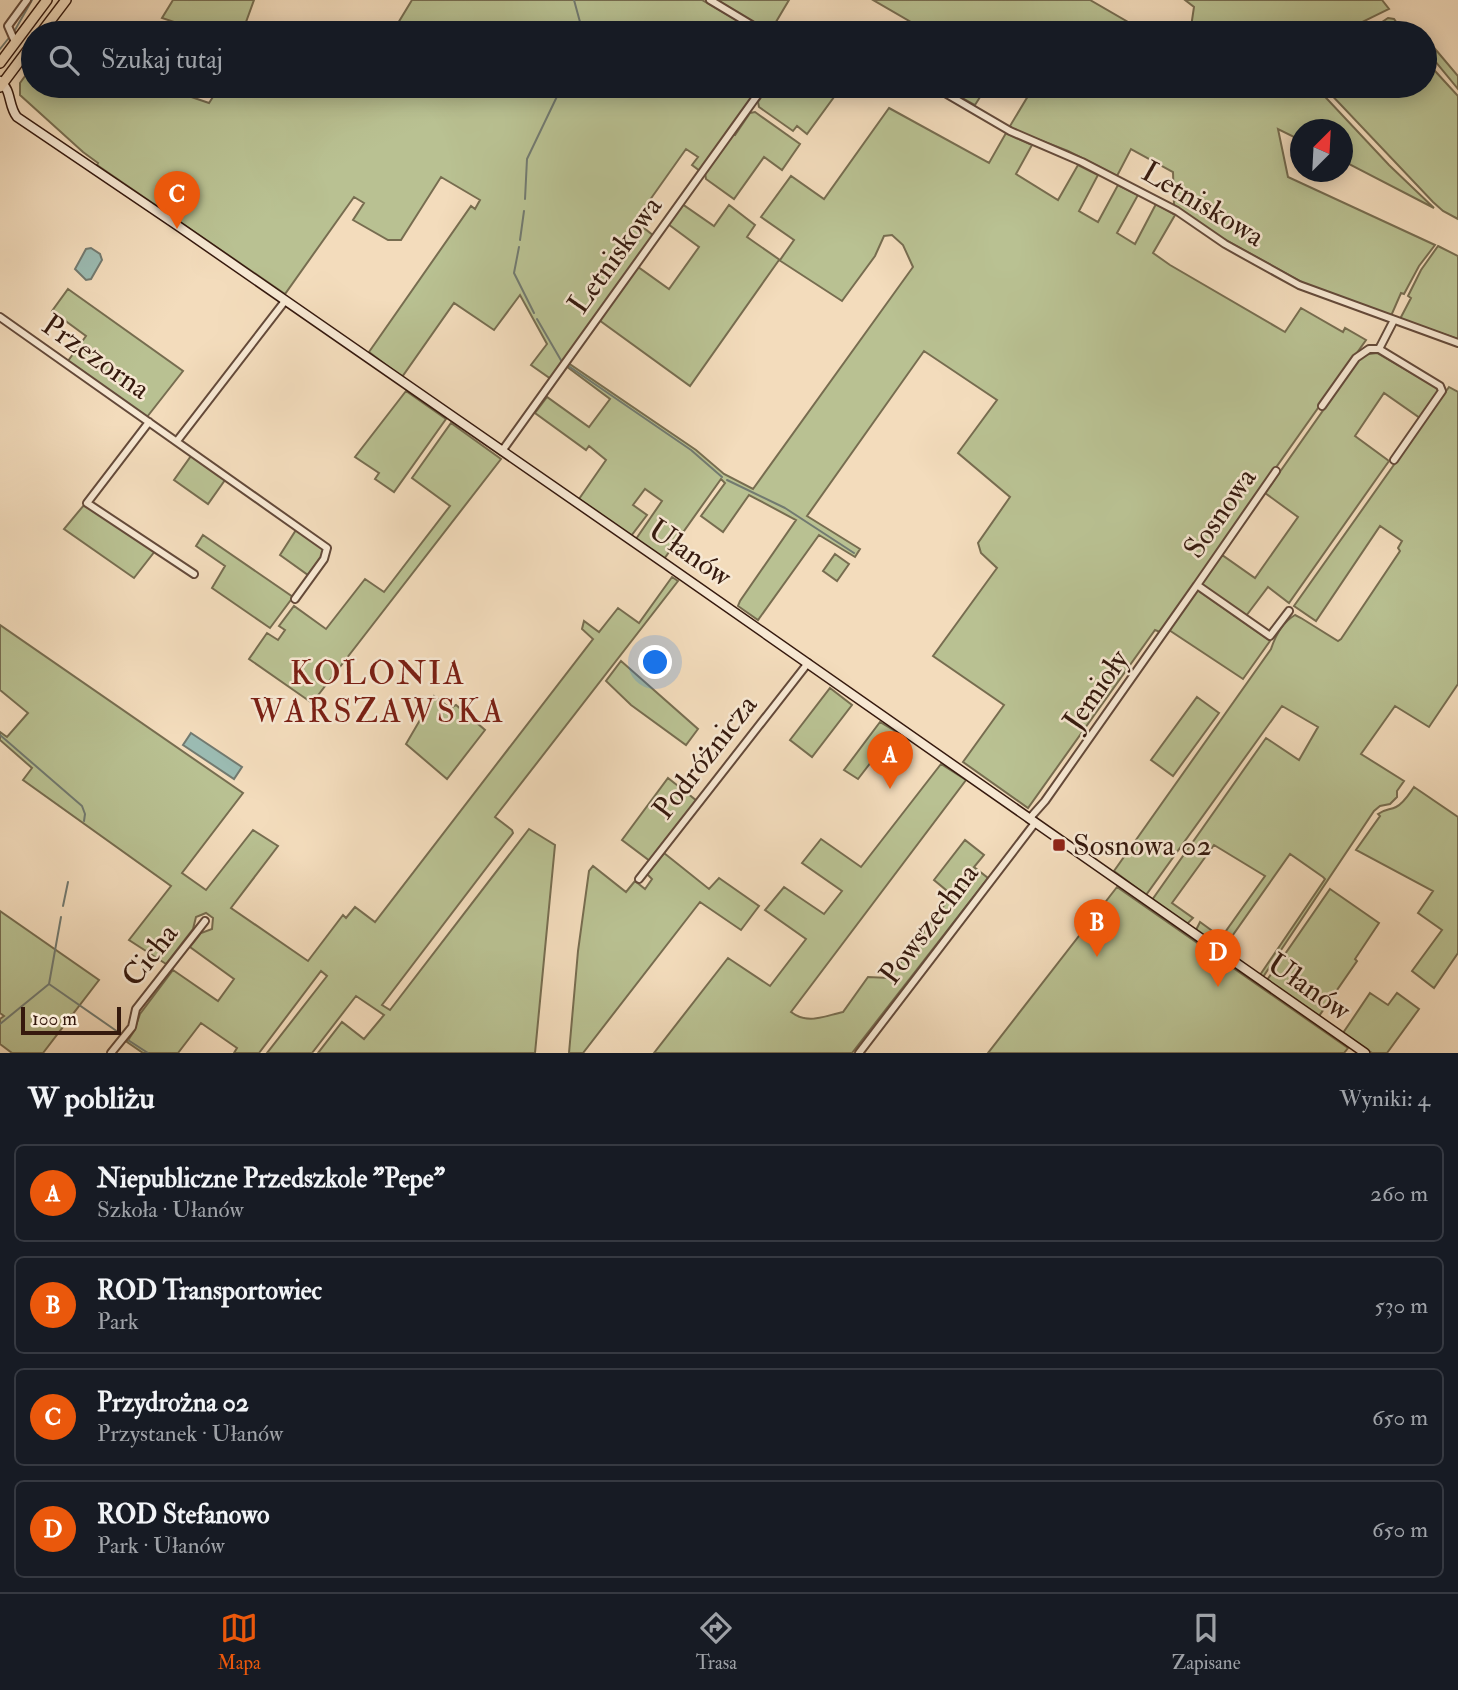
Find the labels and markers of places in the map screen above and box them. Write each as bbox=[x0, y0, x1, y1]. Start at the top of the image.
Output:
pin: C bbox=[154, 171, 200, 229]
pin: A bbox=[867, 731, 913, 789]
place label: Sosnowa 02 bbox=[1073, 827, 1212, 864]
marker: Sosnowa 02 bbox=[1051, 837, 1067, 853]
pin: B bbox=[1074, 899, 1120, 957]
pin: D bbox=[1195, 929, 1241, 987]

